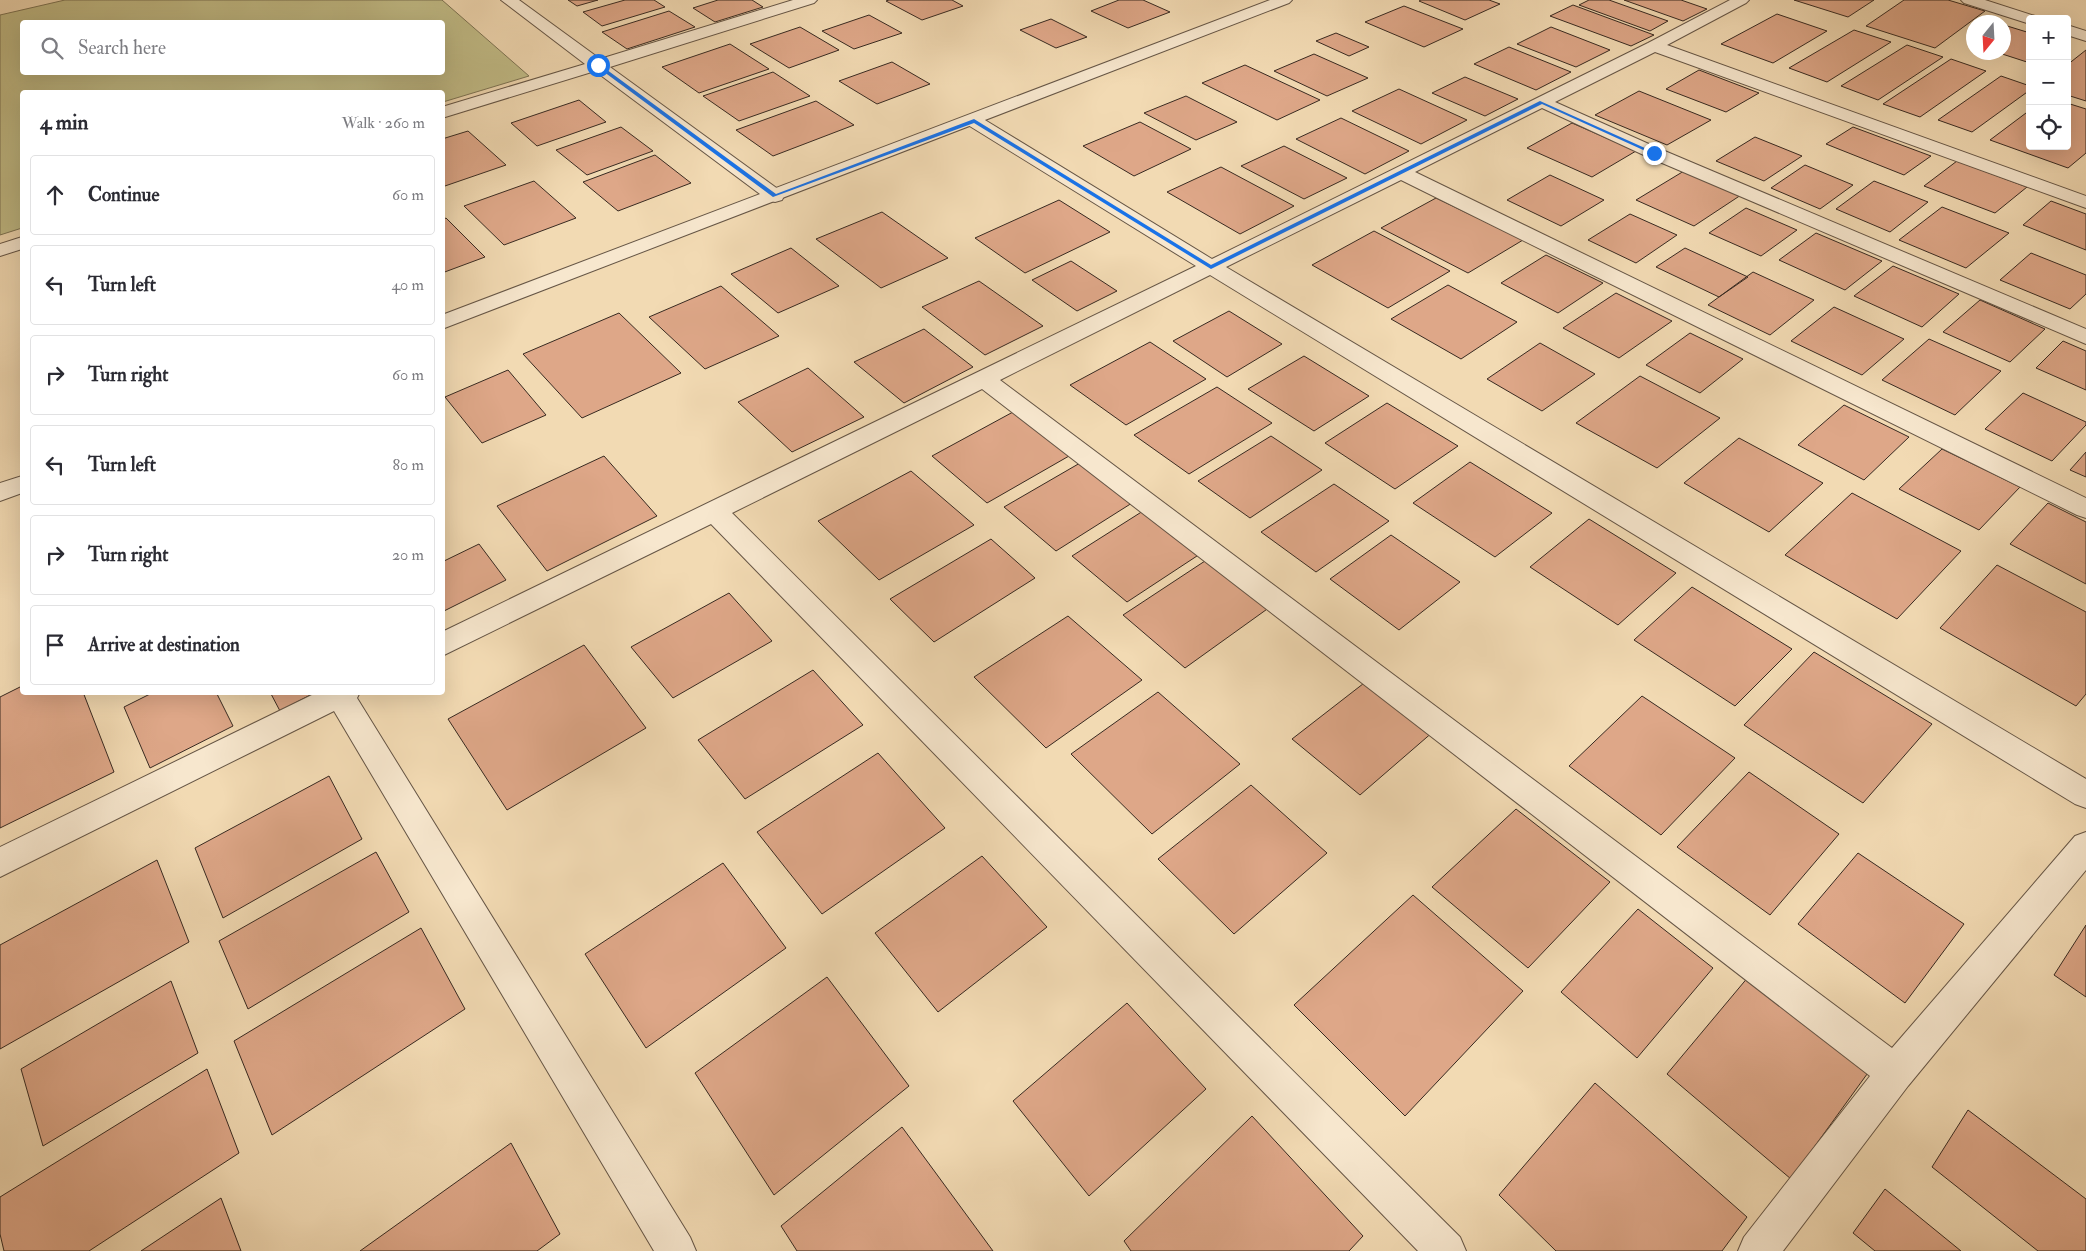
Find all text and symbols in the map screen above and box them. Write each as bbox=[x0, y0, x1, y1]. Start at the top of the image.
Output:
north arrow bbox=[1966, 15, 2011, 60]
map controls bbox=[2026, 15, 2071, 150]
button: + bbox=[2026, 15, 2071, 60]
search box bbox=[20, 20, 445, 75]
icon: search bbox=[38, 34, 66, 62]
text: Search here bbox=[78, 36, 166, 60]
route start bbox=[587, 54, 610, 77]
button: − bbox=[2026, 60, 2071, 105]
button: locate bbox=[2026, 105, 2071, 150]
text: 4 min bbox=[40, 109, 88, 136]
text: Walk · 260 m bbox=[342, 113, 425, 133]
route end bbox=[1643, 142, 1666, 165]
icon: ahead bbox=[41, 181, 69, 209]
text: Continue bbox=[88, 183, 159, 207]
text: 60 m bbox=[392, 185, 424, 205]
icon: left bbox=[41, 271, 69, 299]
text: Turn left bbox=[88, 273, 156, 297]
text: 40 m bbox=[391, 275, 424, 295]
icon: right bbox=[41, 361, 69, 389]
text: Turn right bbox=[88, 363, 168, 387]
text: 60 m bbox=[392, 365, 424, 385]
icon: left bbox=[41, 451, 69, 479]
text: Turn left bbox=[88, 453, 156, 477]
text: 80 m bbox=[393, 455, 424, 475]
icon: right bbox=[41, 541, 69, 569]
text: Turn right bbox=[88, 543, 168, 567]
text: 20 m bbox=[392, 545, 424, 565]
icon: arrive bbox=[41, 631, 69, 659]
text: Arrive at destination bbox=[88, 633, 240, 657]

